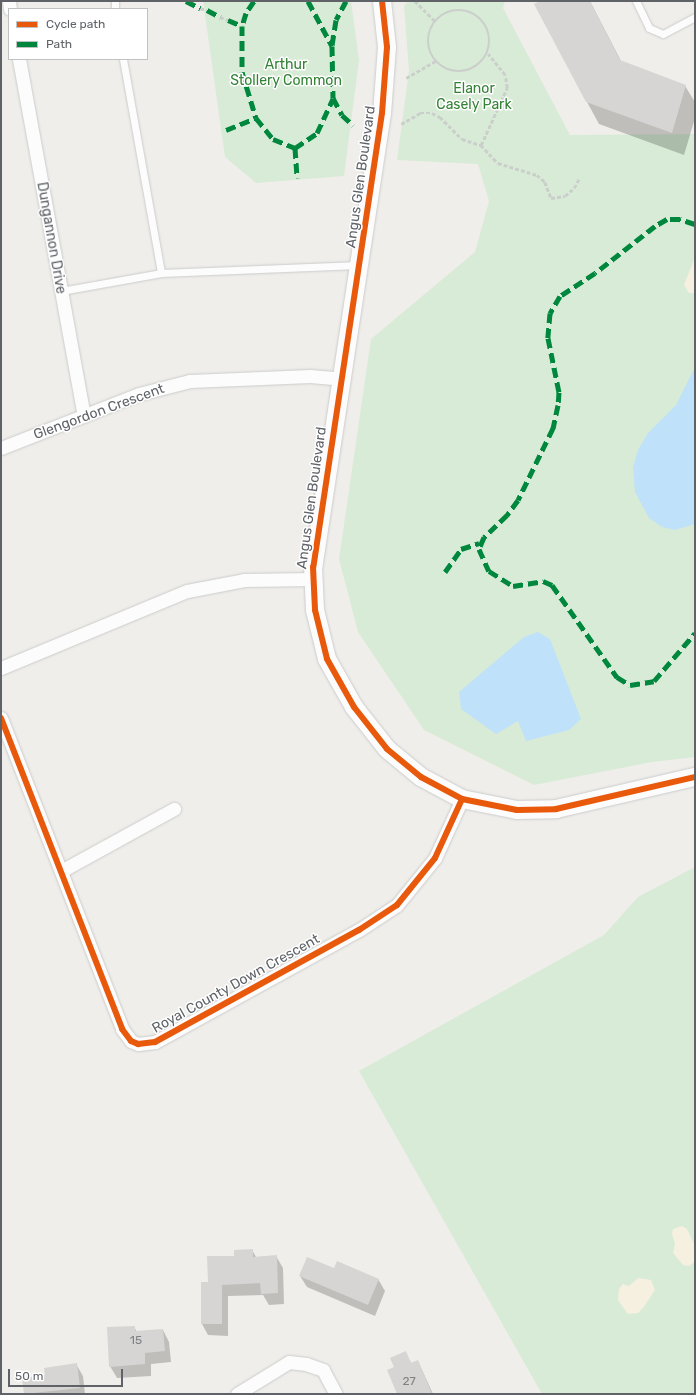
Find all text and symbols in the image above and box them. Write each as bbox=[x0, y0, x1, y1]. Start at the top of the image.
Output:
legend bbox=[8, 8, 148, 60]
text: Cycle path bbox=[46, 17, 105, 31]
text: Path bbox=[46, 37, 72, 51]
park label: Arthur Stollery Common bbox=[230, 57, 342, 90]
park label: Elanor Casely Park bbox=[436, 81, 512, 114]
street label: Angus Glen Boulevard bbox=[343, 105, 379, 249]
street label: Dungannon Drive bbox=[33, 181, 69, 295]
street label: Glengordon Crescent bbox=[31, 381, 167, 443]
street label: Angus Glen Boulevard bbox=[294, 426, 330, 570]
street label: Royal County Down Crescent bbox=[149, 931, 323, 1037]
house number: 15 bbox=[130, 1334, 142, 1348]
scale bar bbox=[10, 1361, 125, 1387]
text: 50 m bbox=[15, 1369, 43, 1383]
house number: 27 bbox=[402, 1375, 416, 1389]

